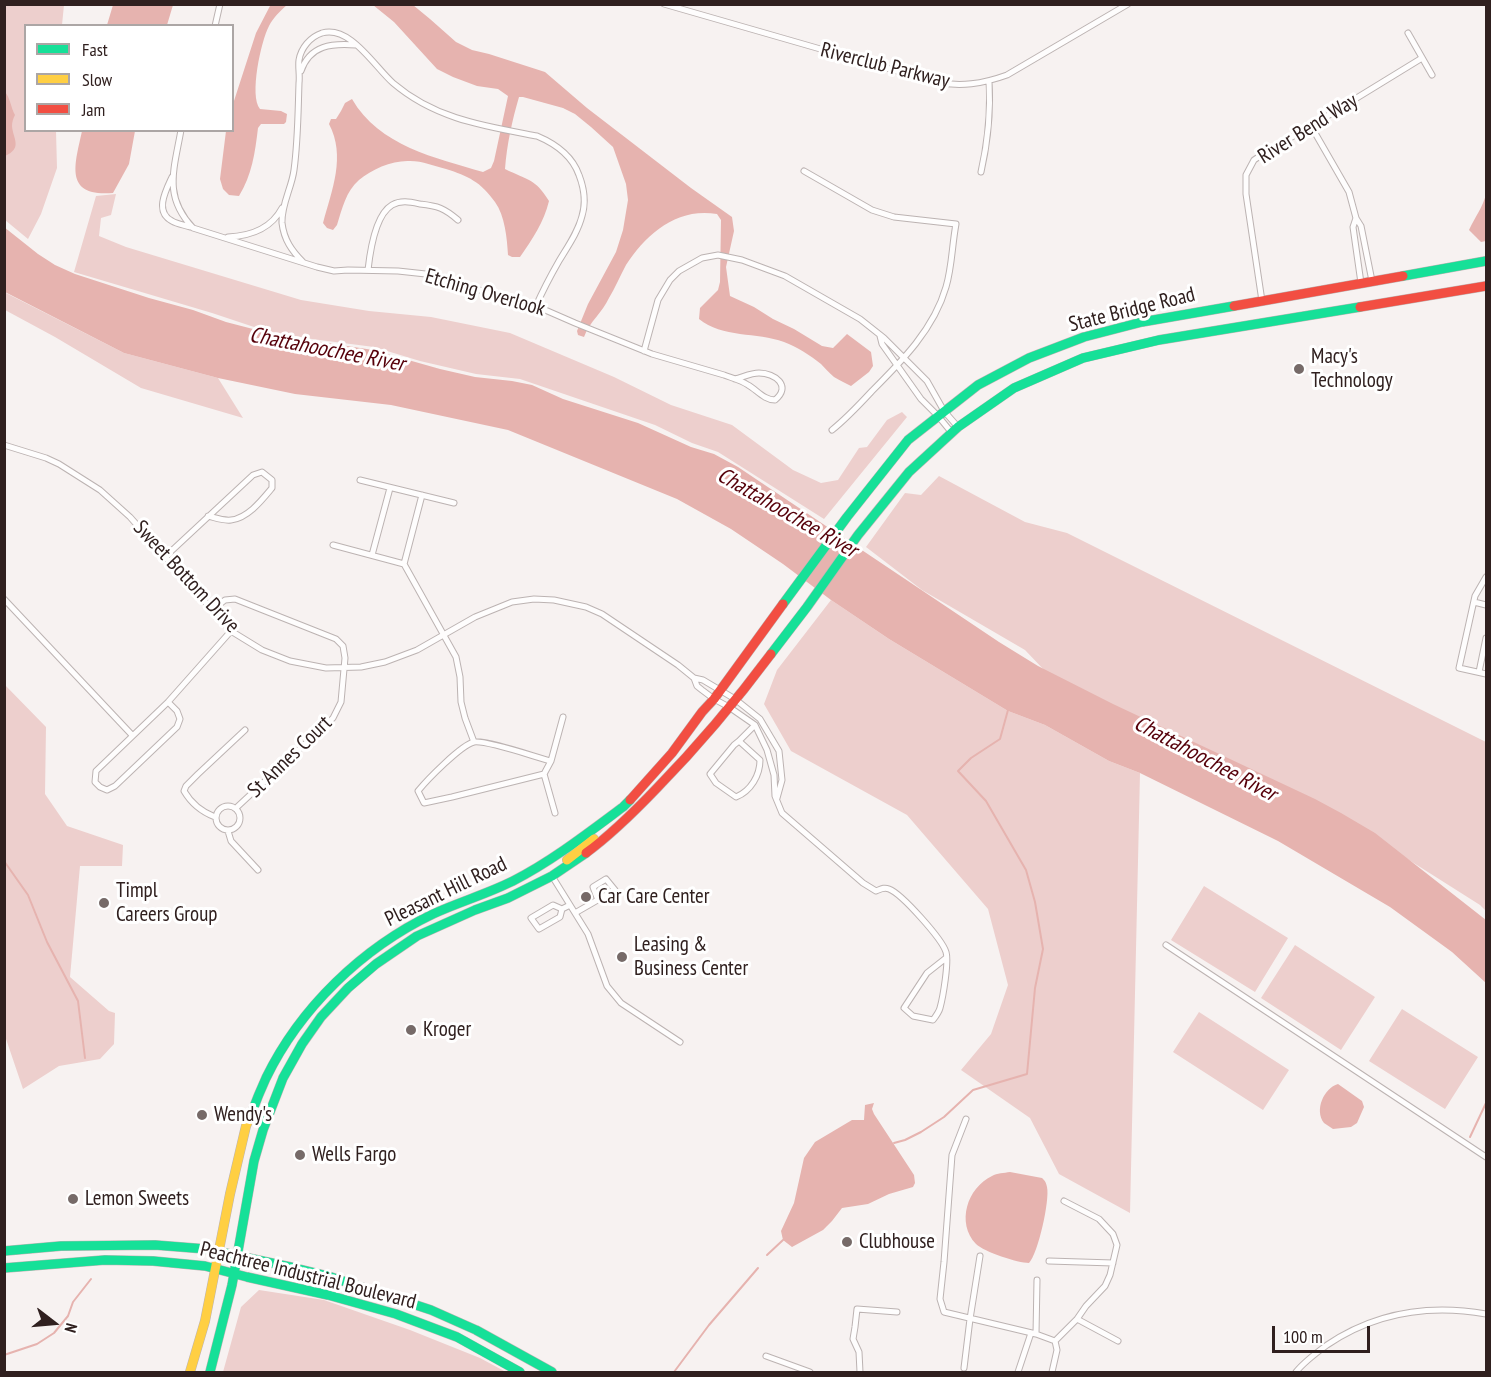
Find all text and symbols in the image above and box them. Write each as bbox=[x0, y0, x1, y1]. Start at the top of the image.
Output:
legend bbox=[24, 24, 234, 132]
text: Fast bbox=[82, 38, 108, 61]
street label: Riverclub Parkway bbox=[818, 38, 952, 94]
text: Slow bbox=[82, 68, 112, 91]
street label: River Bend Way bbox=[1254, 88, 1362, 170]
text: Jam bbox=[82, 98, 105, 121]
street label: Etching Overlook bbox=[422, 264, 548, 322]
street label: State Bridge Road bbox=[1066, 282, 1198, 338]
water label: Chattahoochee River bbox=[247, 322, 407, 378]
place label: Macy's Technology bbox=[1311, 344, 1393, 394]
marker: Macy's Technology bbox=[1292, 362, 1306, 376]
water label: Chattahoochee River bbox=[712, 462, 862, 564]
street label: Sweet Bottom Drive bbox=[128, 516, 244, 638]
water label: Chattahoochee River bbox=[1129, 710, 1281, 808]
street label: St Annes Court bbox=[243, 711, 337, 803]
street label: Pleasant Hill Road bbox=[381, 852, 511, 932]
place label: Timpl Careers Group bbox=[116, 878, 217, 928]
place label: Car Care Center bbox=[598, 884, 710, 910]
marker: Car Care Center bbox=[579, 890, 593, 904]
marker: Timpl Careers Group bbox=[97, 896, 111, 910]
place label: Leasing & Business Center bbox=[634, 932, 748, 982]
marker: Leasing & Business Center bbox=[615, 950, 629, 964]
place label: Kroger bbox=[423, 1017, 471, 1043]
marker: Kroger bbox=[404, 1023, 418, 1037]
place label: Wendy's bbox=[214, 1102, 272, 1128]
marker: Wendy's bbox=[195, 1108, 209, 1122]
place label: Wells Fargo bbox=[312, 1142, 396, 1168]
marker: Wells Fargo bbox=[293, 1148, 307, 1162]
place label: Lemon Sweets bbox=[85, 1186, 189, 1212]
marker: Lemon Sweets bbox=[66, 1192, 80, 1206]
place label: Clubhouse bbox=[859, 1229, 935, 1255]
marker: Clubhouse bbox=[840, 1235, 854, 1249]
street label: Peachtree Industrial Boulevard bbox=[197, 1237, 419, 1315]
north arrow bbox=[24, 1293, 84, 1353]
scale bar bbox=[1275, 1314, 1372, 1352]
text: N bbox=[61, 1321, 82, 1335]
text: 100 m bbox=[1283, 1325, 1323, 1348]

